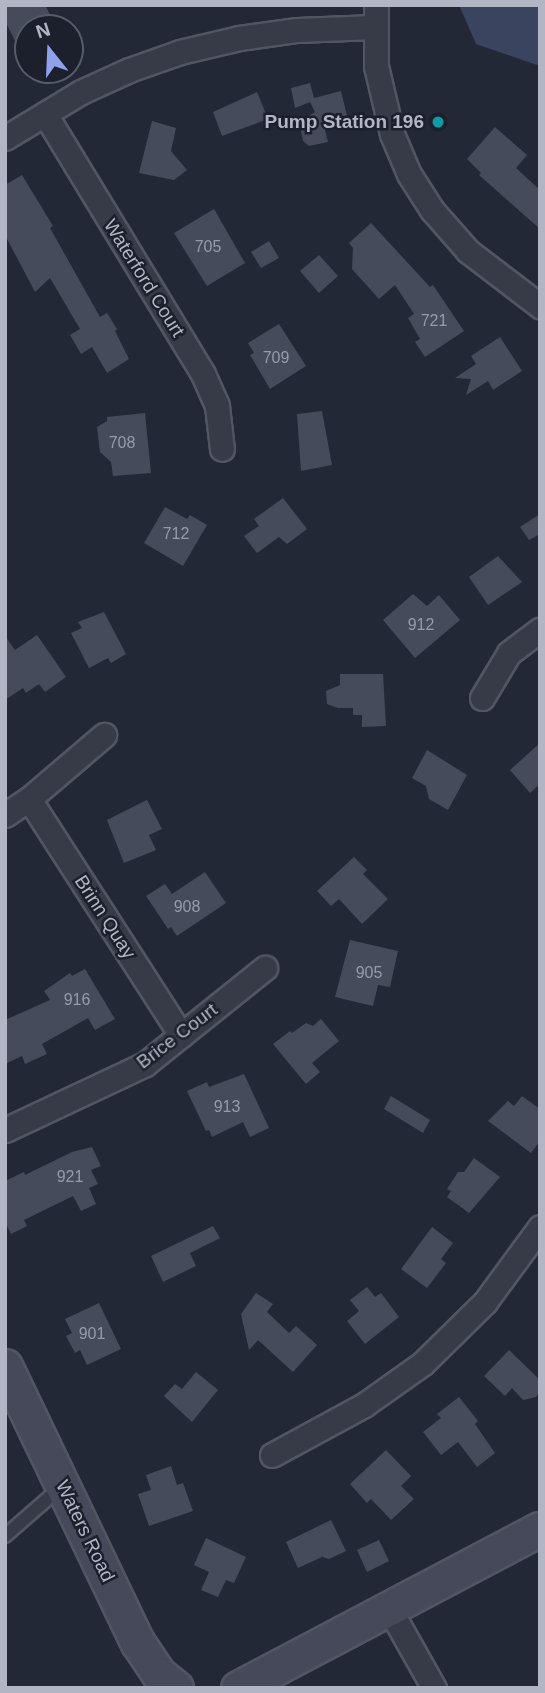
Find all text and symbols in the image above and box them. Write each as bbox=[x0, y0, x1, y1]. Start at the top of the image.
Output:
north arrow bbox=[14, 14, 84, 84]
text: N bbox=[33, 18, 53, 43]
place label: Pump Station 196 bbox=[265, 111, 424, 133]
marker: Pump Station 196 bbox=[430, 114, 446, 130]
street label: Waterford Court bbox=[99, 215, 189, 341]
house number: 705 bbox=[195, 237, 221, 257]
house number: 721 bbox=[421, 311, 447, 331]
house number: 709 bbox=[263, 348, 289, 368]
house number: 708 bbox=[109, 433, 135, 453]
house number: 712 bbox=[163, 524, 189, 544]
house number: 912 bbox=[408, 615, 434, 635]
street label: Brinn Quay bbox=[70, 871, 140, 963]
house number: 908 bbox=[174, 897, 200, 917]
house number: 905 bbox=[356, 963, 382, 983]
house number: 916 bbox=[64, 990, 90, 1010]
street label: Brice Court bbox=[132, 998, 222, 1074]
house number: 913 bbox=[214, 1097, 240, 1117]
house number: 921 bbox=[57, 1167, 83, 1187]
house number: 901 bbox=[79, 1324, 105, 1344]
street label: Waters Road bbox=[51, 1476, 119, 1586]

